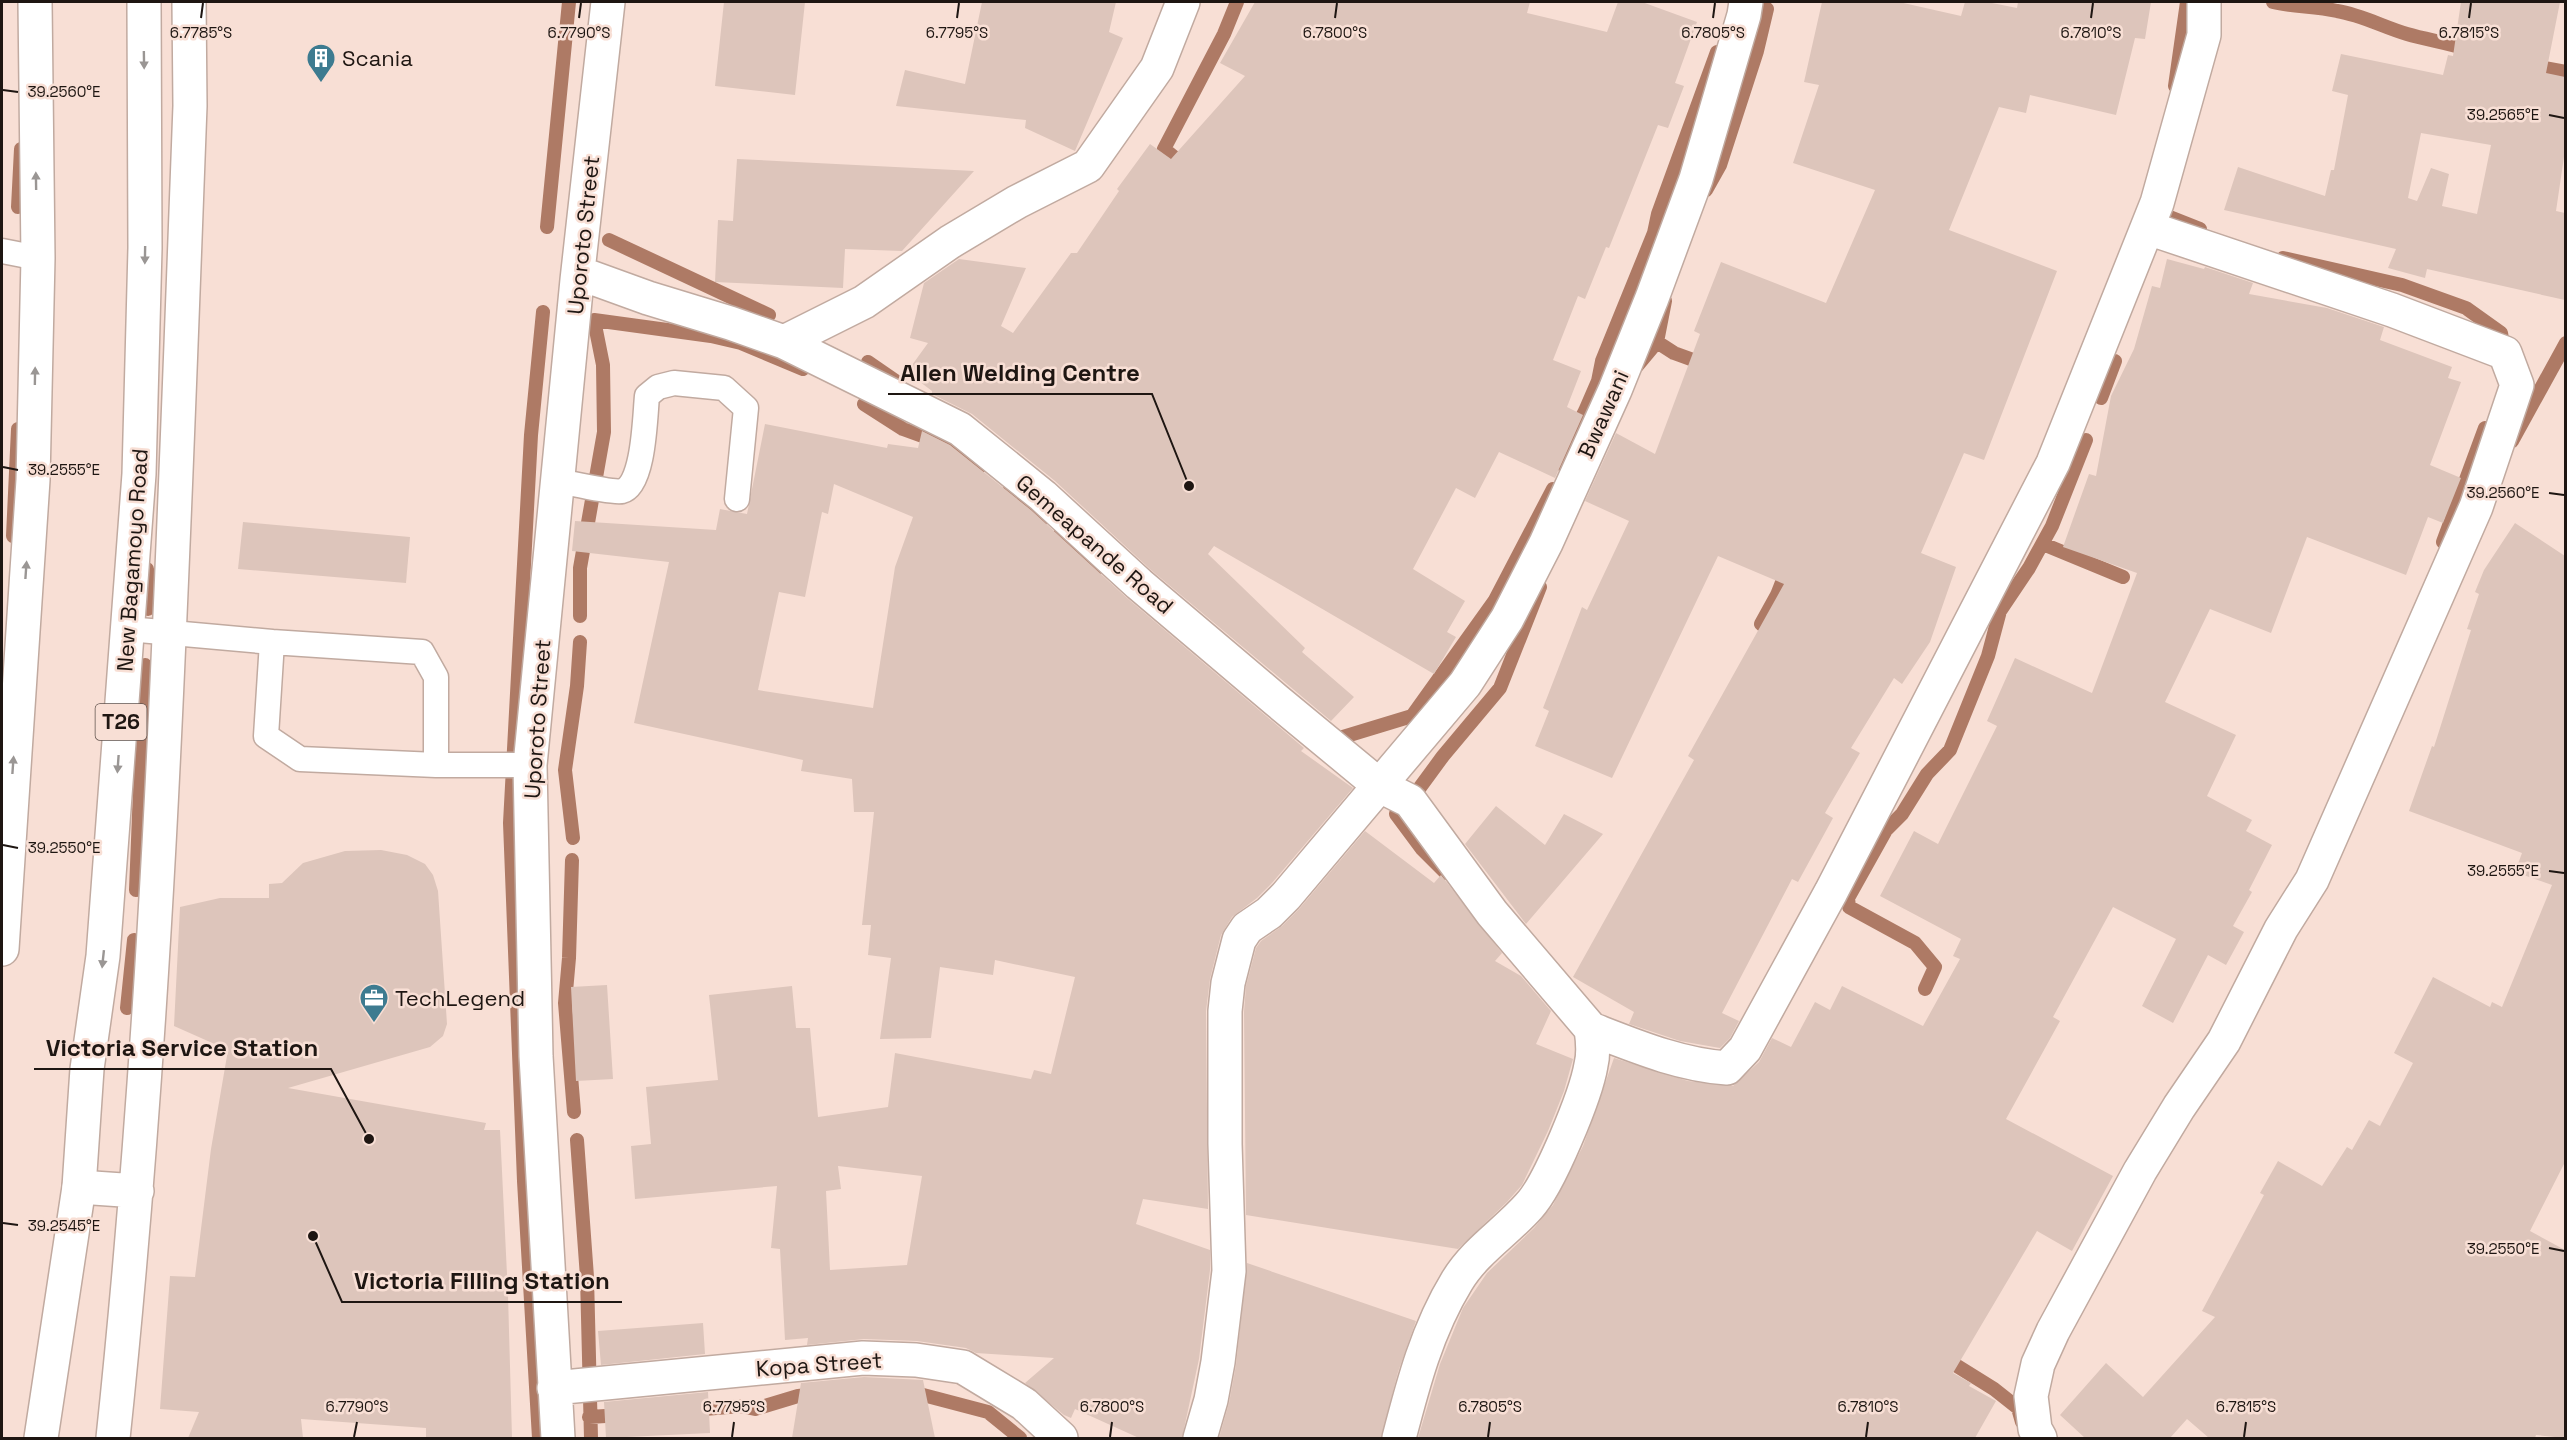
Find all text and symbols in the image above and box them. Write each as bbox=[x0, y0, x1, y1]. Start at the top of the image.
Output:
text: 6.7785°S bbox=[170, 23, 232, 42]
text: 6.7790°S bbox=[547, 23, 611, 42]
text: 6.7795°S bbox=[926, 23, 988, 42]
text: 6.7800°S bbox=[1303, 23, 1367, 42]
text: 6.7805°S bbox=[1681, 23, 1745, 42]
text: 6.7810°S bbox=[2061, 23, 2122, 42]
text: 6.7815°S bbox=[2439, 23, 2499, 42]
building icon: Scania bbox=[305, 42, 337, 84]
place label: Scania bbox=[342, 44, 413, 72]
one-way arrow bbox=[139, 50, 149, 69]
text: 39.2560°E bbox=[28, 82, 100, 101]
text: 39.2565°E bbox=[2467, 105, 2539, 124]
street label: Uporoto Street bbox=[561, 154, 605, 316]
one-way arrow bbox=[32, 171, 41, 190]
one-way arrow bbox=[140, 245, 150, 264]
callout: Allen Welding Centre bbox=[888, 352, 1152, 394]
text: Allen Welding Centre bbox=[900, 357, 1140, 388]
one-way arrow bbox=[30, 366, 40, 385]
street label: Bwawani bbox=[1571, 366, 1635, 462]
street label: New Bagamoyo Road bbox=[110, 447, 154, 673]
text: 39.2555°E bbox=[28, 460, 100, 479]
street label: Gemeapande Road bbox=[1011, 468, 1179, 620]
text: 39.2560°E bbox=[2467, 483, 2539, 502]
one-way arrow bbox=[21, 561, 31, 580]
street label: Uporoto Street bbox=[517, 638, 557, 800]
road number: T26 bbox=[96, 704, 146, 740]
one-way arrow bbox=[8, 755, 18, 774]
one-way arrow bbox=[113, 755, 122, 774]
text: 39.2550°E bbox=[28, 838, 100, 857]
text: 39.2555°E bbox=[2467, 861, 2539, 880]
one-way arrow bbox=[98, 949, 107, 968]
office icon: TechLegend bbox=[358, 982, 390, 1024]
place label: TechLegend bbox=[395, 984, 525, 1012]
callout: Victoria Service Station bbox=[34, 1027, 331, 1069]
text: Victoria Service Station bbox=[46, 1032, 318, 1063]
text: 39.2545°E bbox=[28, 1216, 100, 1235]
text: 39.2550°E bbox=[2467, 1239, 2539, 1258]
callout: Victoria Filling Station bbox=[342, 1260, 622, 1302]
text: Victoria Filling Station bbox=[354, 1265, 610, 1296]
street label: Kopa Street bbox=[755, 1346, 883, 1382]
text: 6.7790°S bbox=[325, 1397, 389, 1416]
text: 6.7795°S bbox=[703, 1397, 765, 1416]
text: 6.7800°S bbox=[1080, 1397, 1144, 1416]
text: 6.7805°S bbox=[1458, 1397, 1522, 1416]
text: 6.7810°S bbox=[1838, 1397, 1899, 1416]
text: 6.7815°S bbox=[2216, 1397, 2276, 1416]

